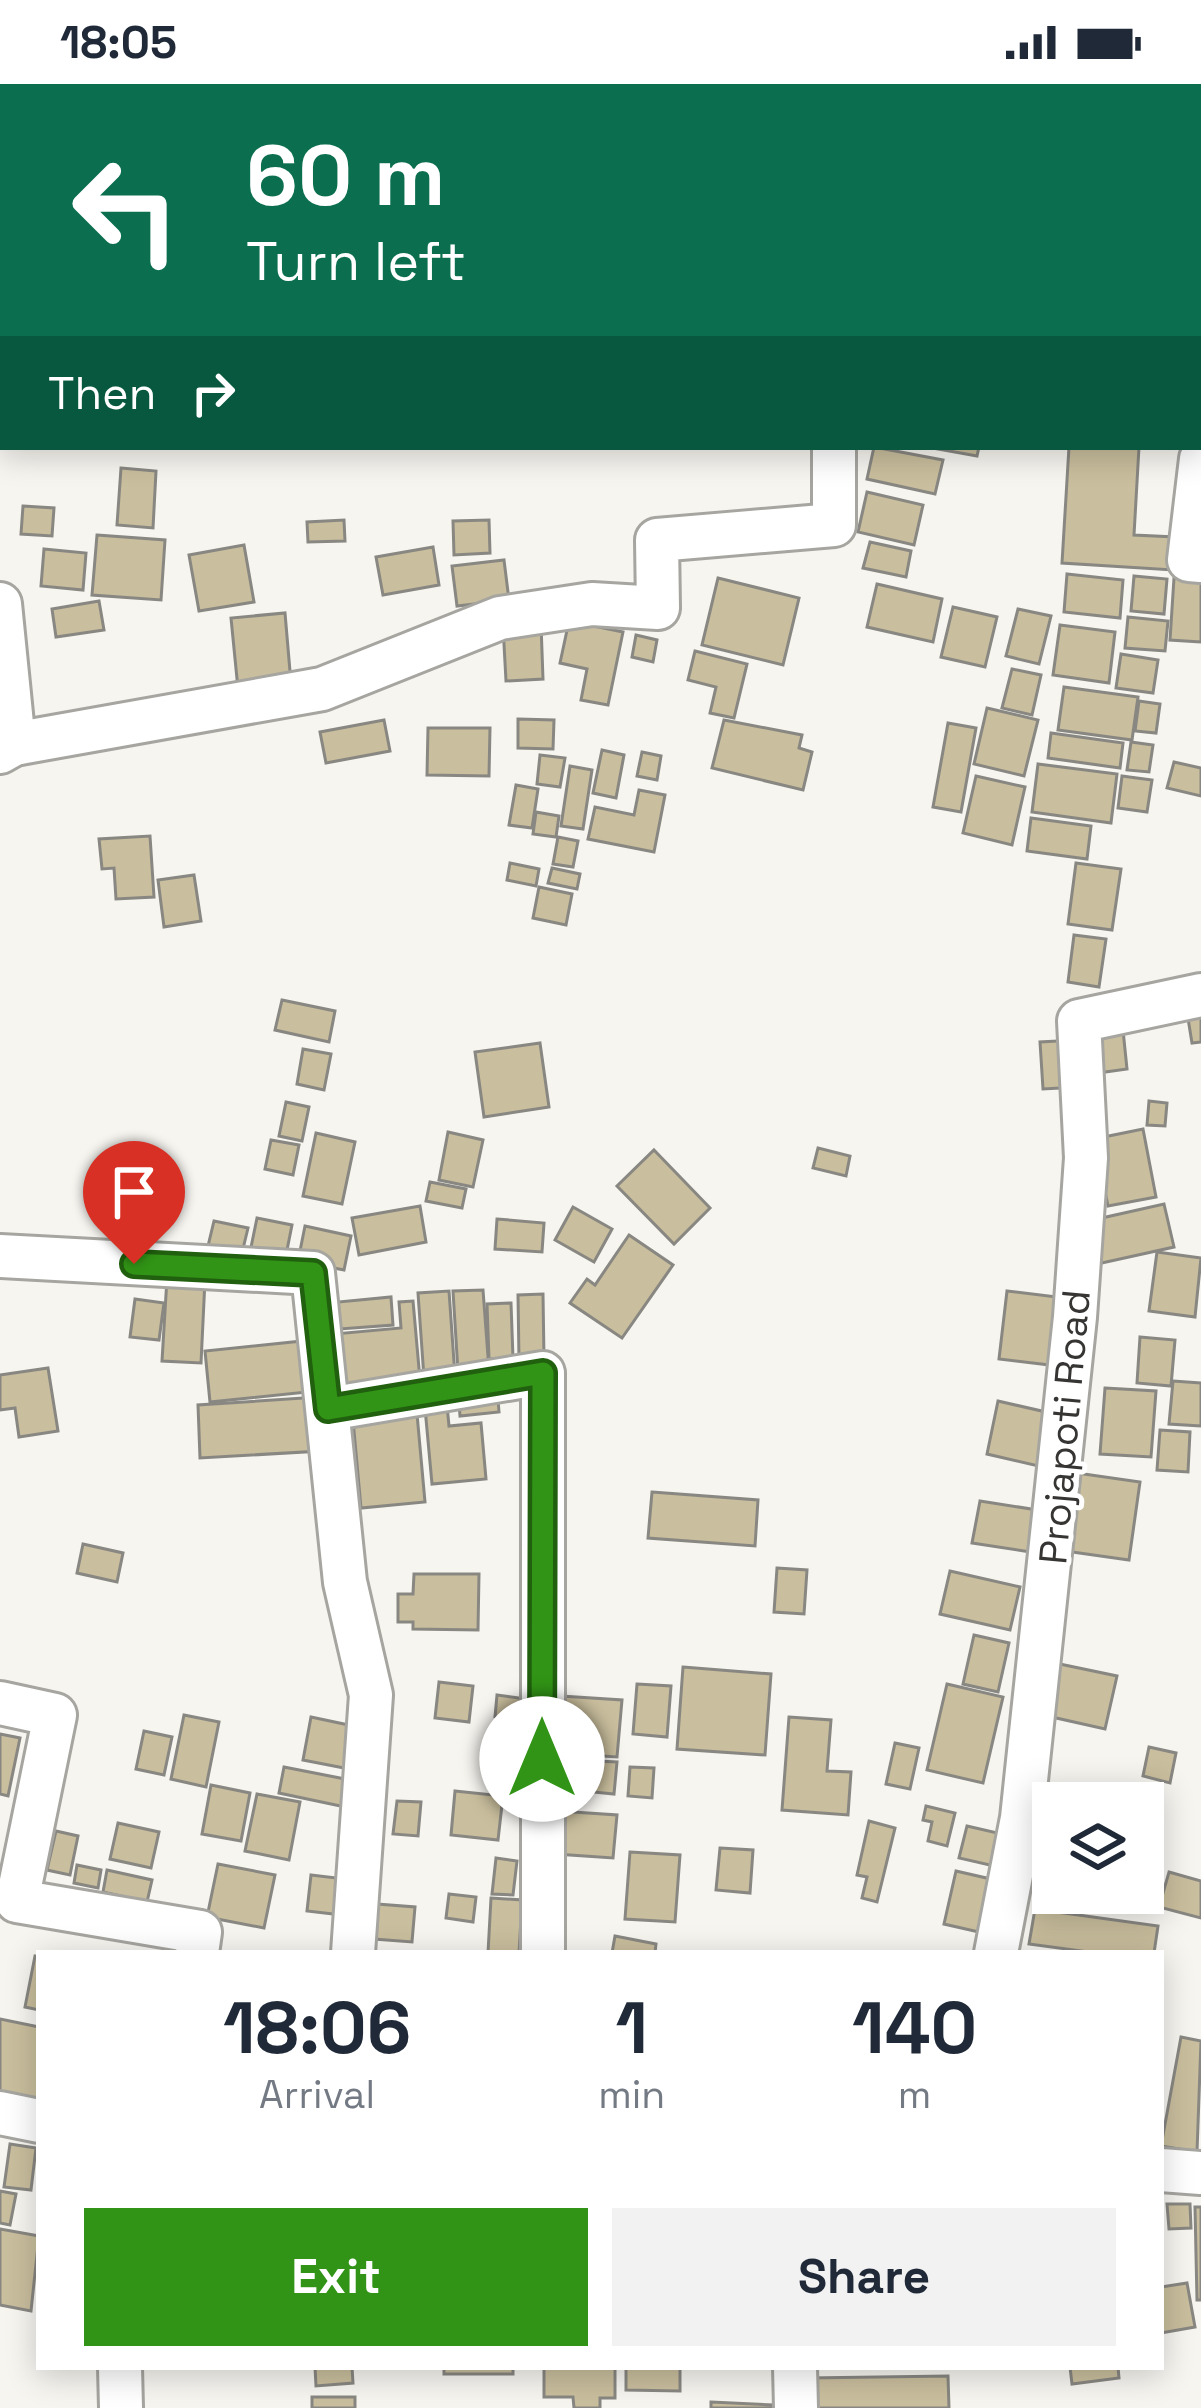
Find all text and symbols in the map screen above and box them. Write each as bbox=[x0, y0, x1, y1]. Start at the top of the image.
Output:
text: 18:05 bbox=[60, 14, 177, 71]
text: 60 m bbox=[246, 122, 445, 230]
icon: left bbox=[48, 132, 204, 288]
text: Turn left bbox=[246, 227, 466, 296]
icon: right bbox=[180, 360, 246, 426]
text: Then bbox=[48, 365, 156, 422]
pin bbox=[83, 1141, 185, 1264]
icon: arrive bbox=[101, 1159, 167, 1225]
street label: Projapoti Road bbox=[1028, 1288, 1101, 1566]
position arrow bbox=[479, 1696, 605, 1822]
map controls bbox=[1032, 1782, 1164, 1914]
button: layers bbox=[1032, 1782, 1164, 1914]
text: 18:06 bbox=[223, 1982, 411, 2074]
text: 1 bbox=[615, 1982, 648, 2074]
text: 140 bbox=[852, 1982, 977, 2074]
text: Arrival bbox=[259, 2070, 375, 2119]
text: min bbox=[598, 2070, 665, 2119]
text: m bbox=[898, 2070, 931, 2119]
button: Exit bbox=[84, 2208, 588, 2346]
button: Share bbox=[612, 2208, 1116, 2346]

